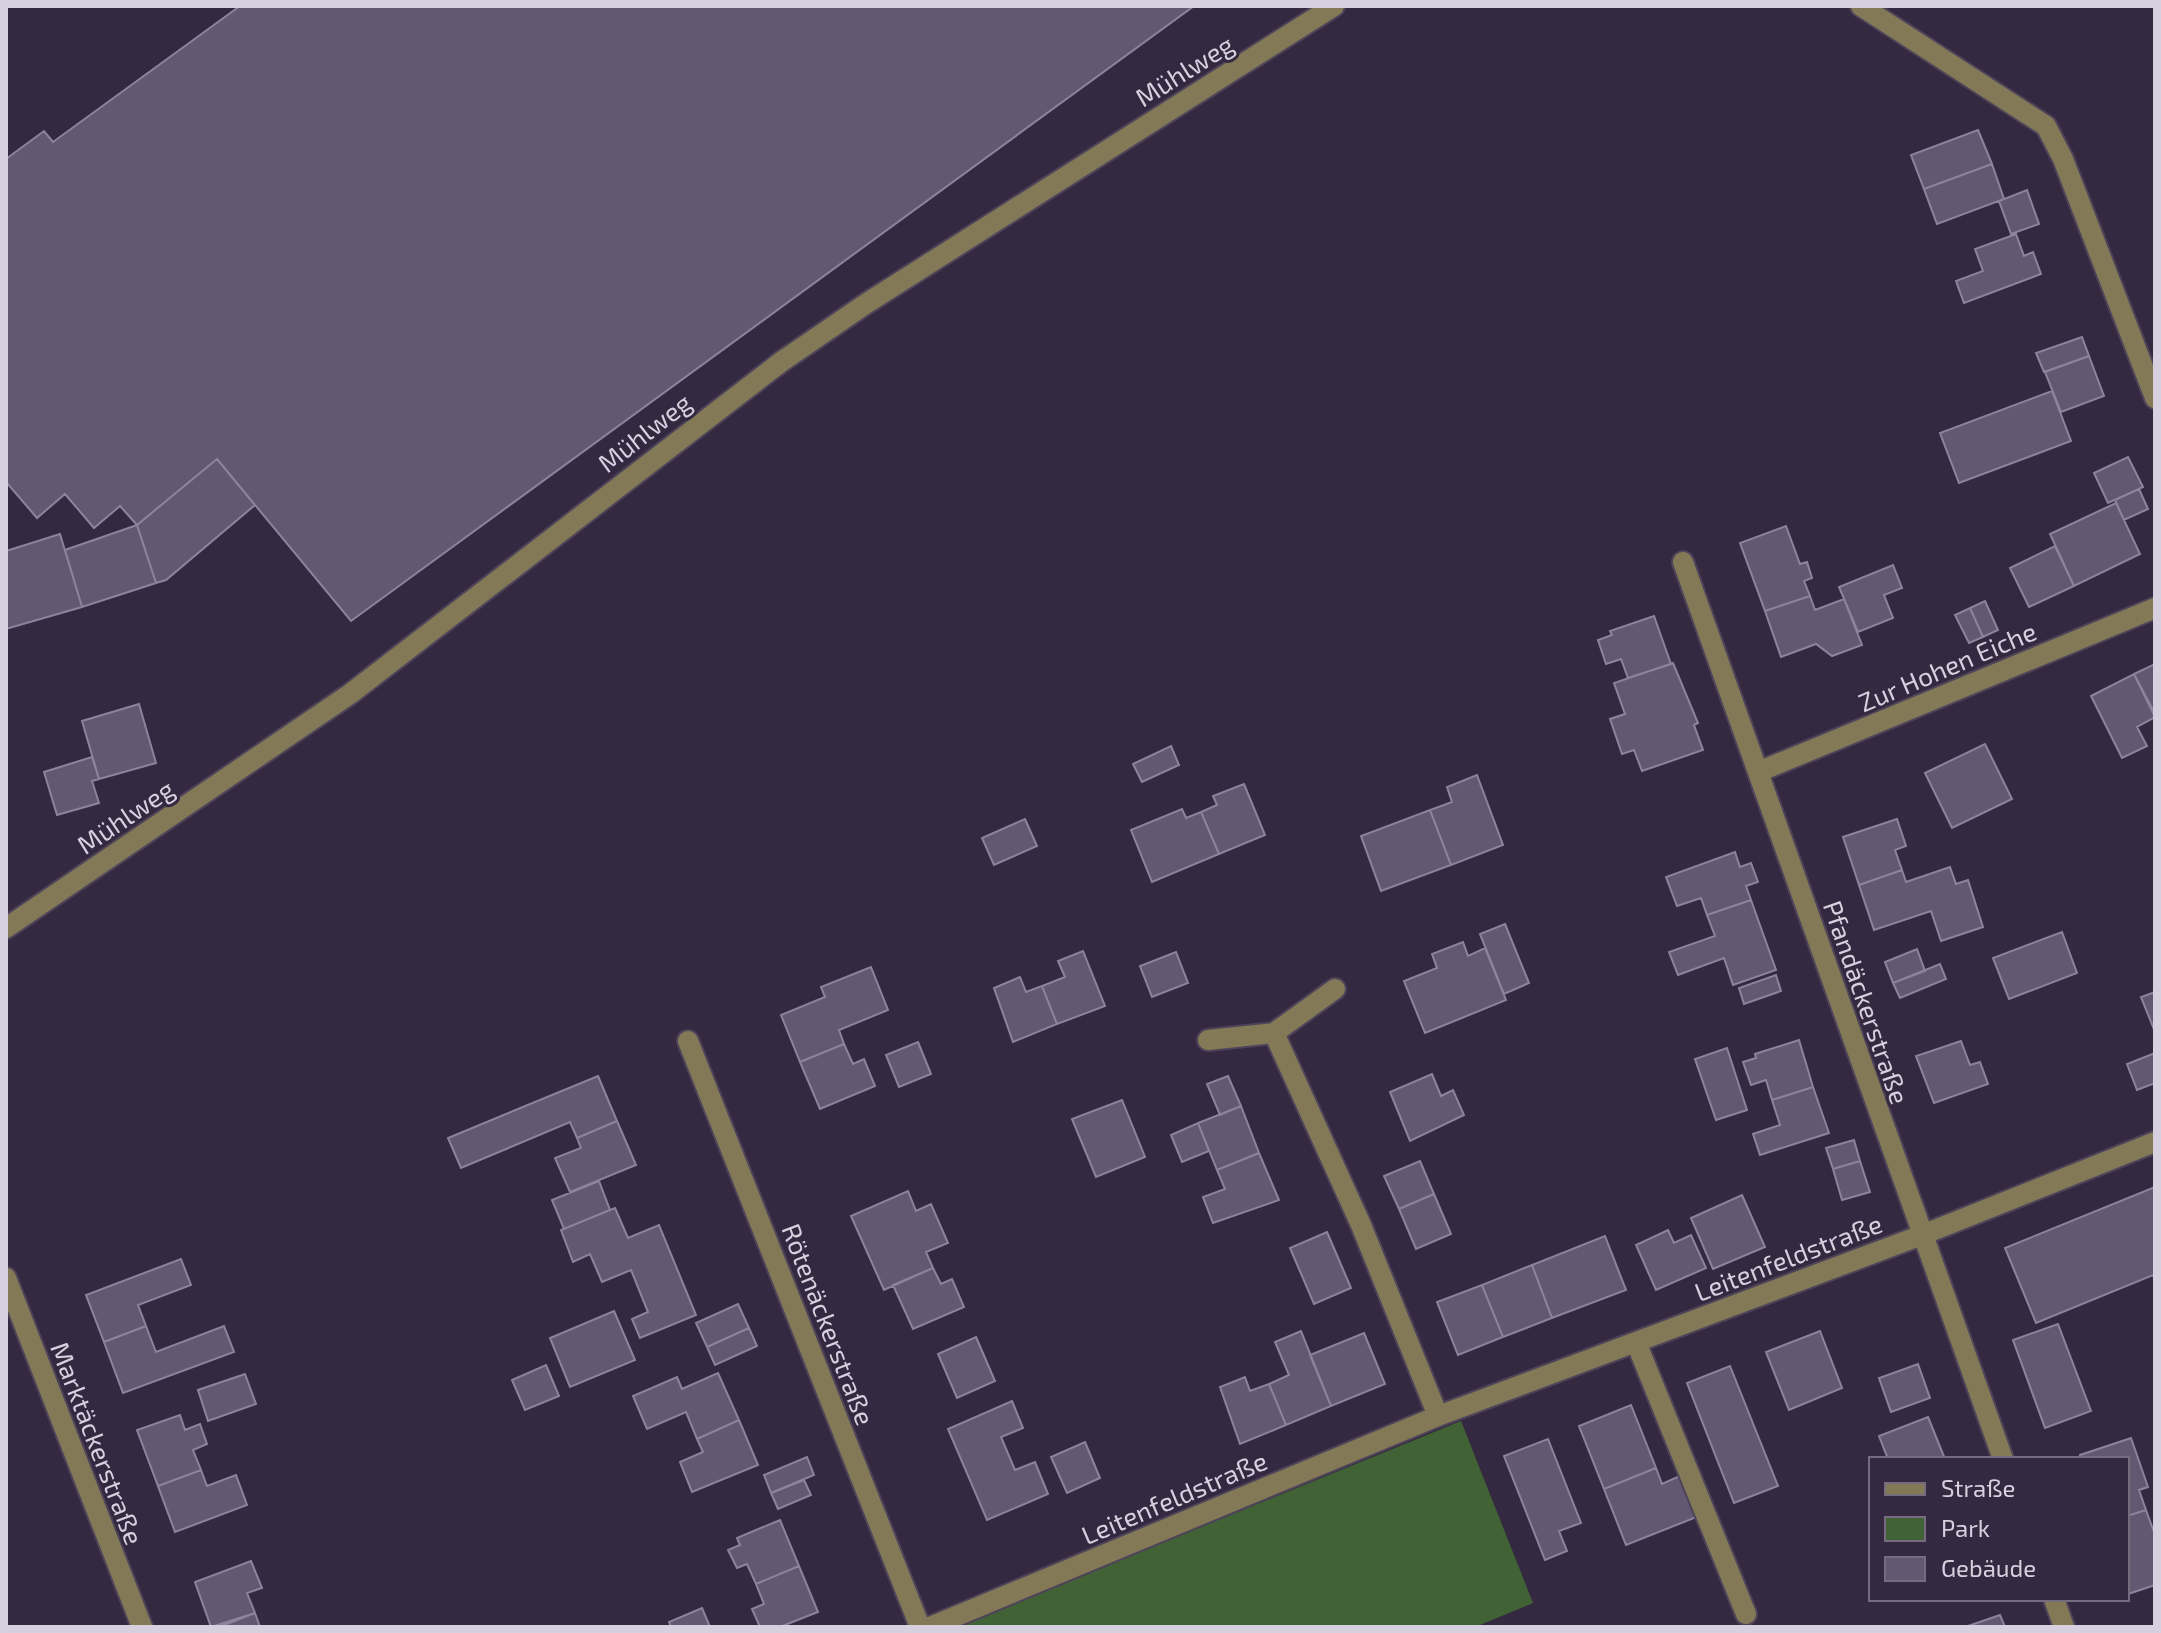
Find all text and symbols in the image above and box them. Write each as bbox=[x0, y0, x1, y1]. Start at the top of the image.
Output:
street label: Mühlweg bbox=[1129, 28, 1239, 112]
street label: Mühlweg bbox=[591, 386, 697, 478]
street label: Zur Hohen Eiche bbox=[1853, 615, 2041, 717]
street label: Mühlweg bbox=[71, 772, 179, 860]
street label: Pfandäckerstraße bbox=[1818, 896, 1916, 1108]
street label: Leitenfeldstraße bbox=[1690, 1207, 1886, 1307]
street label: Rötenäckerstraße bbox=[776, 1219, 882, 1429]
street label: Marktäckerstraße bbox=[45, 1337, 151, 1549]
street label: Leitenfeldstraße bbox=[1077, 1444, 1271, 1550]
legend bbox=[1869, 1457, 2129, 1601]
text: Straße bbox=[1941, 1473, 2015, 1502]
text: Park bbox=[1941, 1513, 1990, 1542]
text: Gebäude bbox=[1941, 1553, 2036, 1582]

